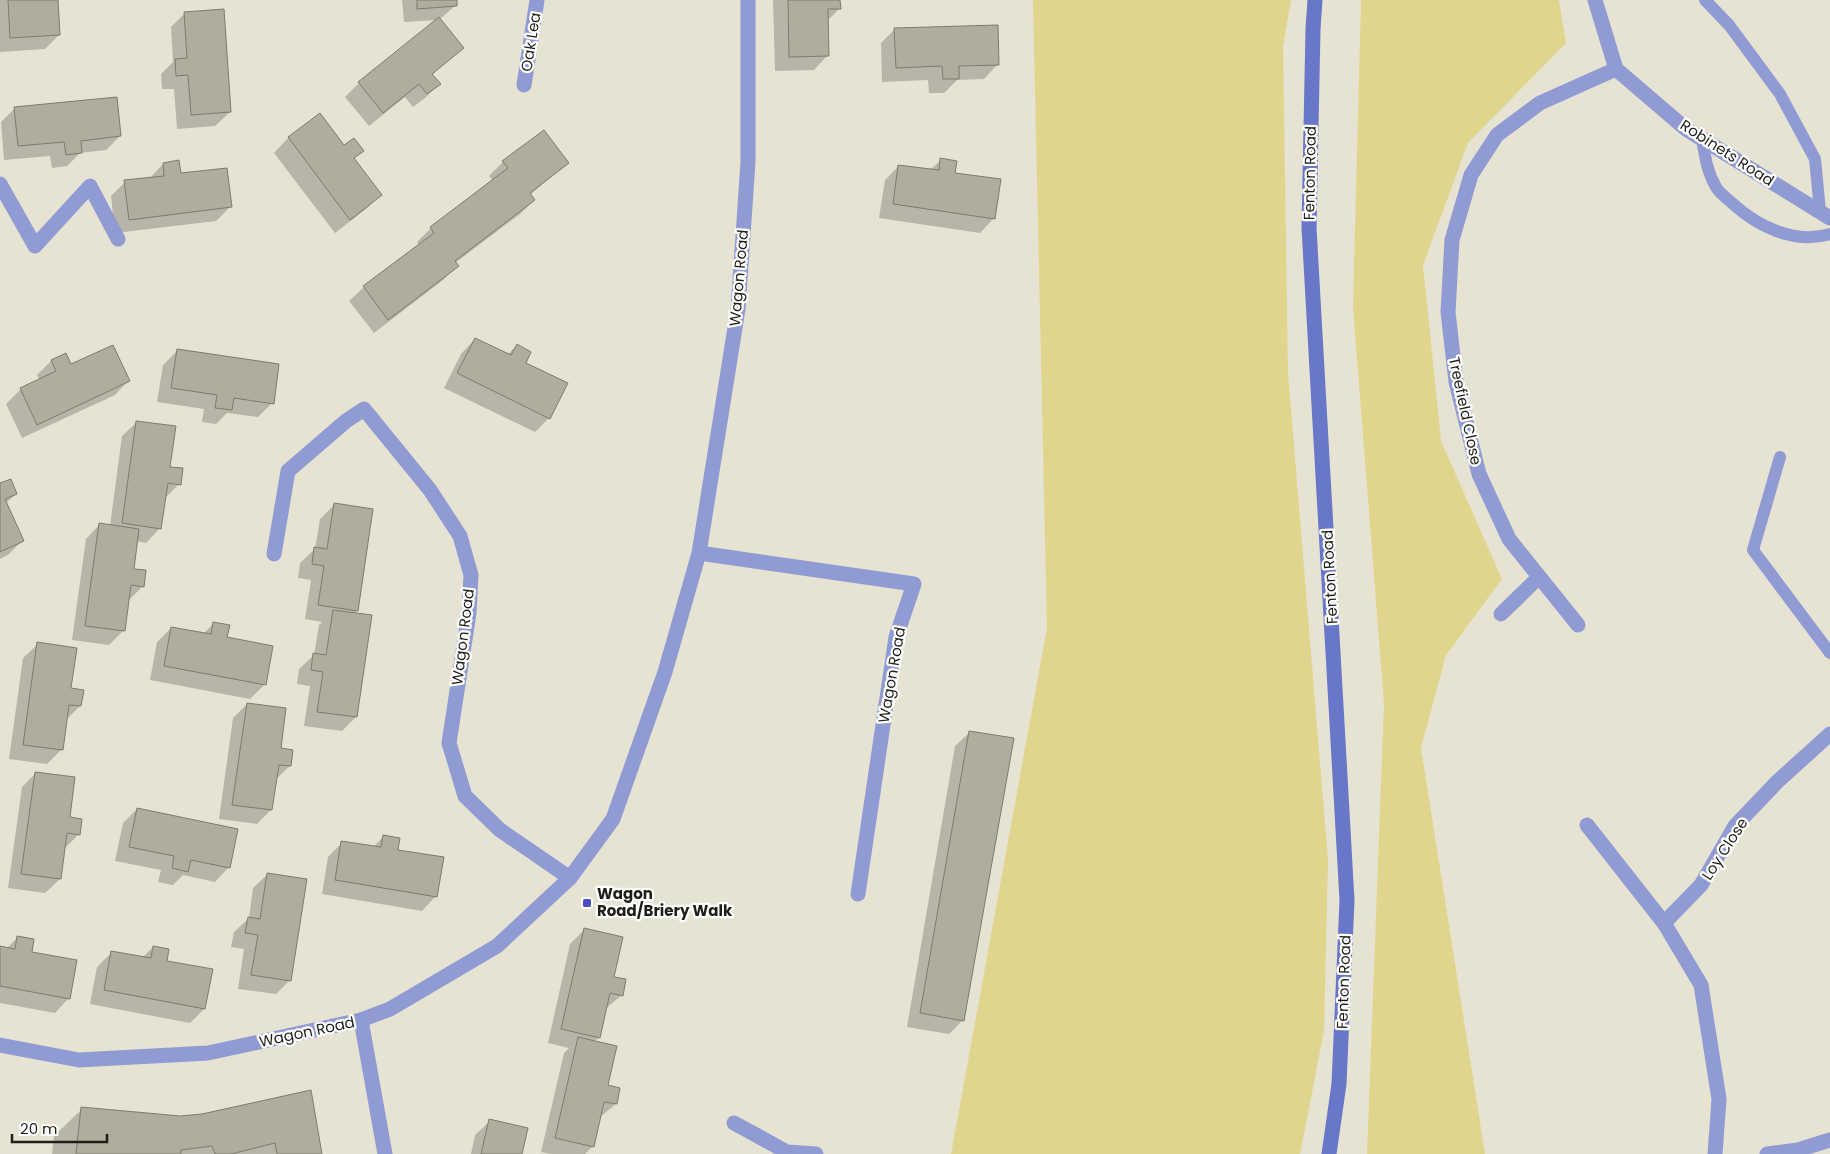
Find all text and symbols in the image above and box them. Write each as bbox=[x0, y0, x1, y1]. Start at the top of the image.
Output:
street label: Oak Lea bbox=[515, 11, 546, 73]
street label: Robinets Road bbox=[1676, 114, 1778, 191]
street label: Fenton Road bbox=[1298, 126, 1321, 220]
street label: Wagon Road bbox=[724, 229, 753, 327]
street label: Treefield Close bbox=[1444, 355, 1487, 467]
street label: Fenton Road bbox=[1317, 529, 1342, 625]
street label: Wagon Road bbox=[446, 587, 479, 686]
street label: Wagon Road bbox=[873, 625, 910, 725]
street label: Loy Close bbox=[1697, 813, 1753, 884]
place label: Wagon Road/Briery Walk bbox=[597, 883, 733, 921]
marker: Wagon Road/Briery Walk bbox=[581, 897, 593, 909]
street label: Fenton Road bbox=[1331, 935, 1356, 1029]
street label: Wagon Road bbox=[257, 1011, 357, 1052]
scale bar bbox=[12, 1112, 108, 1144]
text: 20 m bbox=[20, 1118, 58, 1139]

